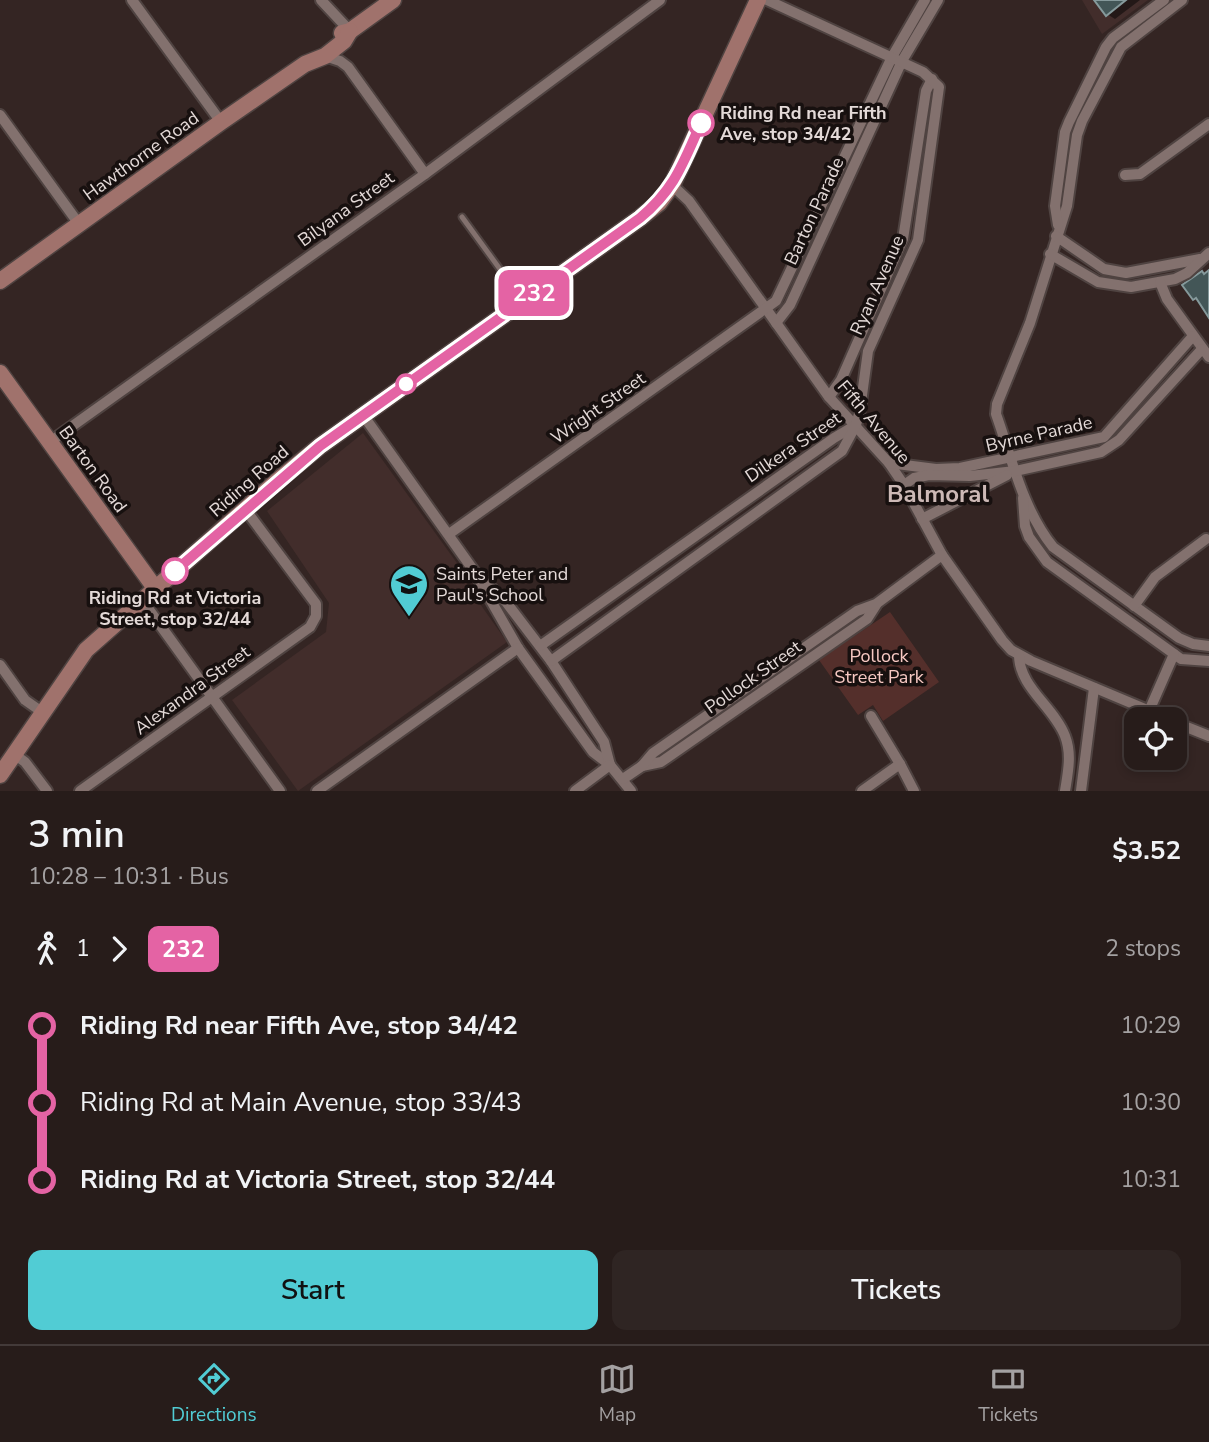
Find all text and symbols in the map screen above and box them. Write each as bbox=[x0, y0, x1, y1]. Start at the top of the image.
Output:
place label: Riding Rd near Fifth Ave, stop 34/42 bbox=[720, 101, 887, 146]
street label: Hawthorne Road bbox=[78, 106, 204, 206]
marker: Riding Rd near Fifth Ave, stop 34/42 bbox=[688, 110, 714, 136]
street label: Barton Parade bbox=[779, 153, 849, 269]
street label: Bilyana Street bbox=[293, 166, 400, 252]
street label: Ryan Avenue bbox=[844, 231, 910, 339]
line badge: 232 bbox=[494, 270, 574, 316]
text: 232 bbox=[512, 277, 556, 309]
street label: Wright Street bbox=[546, 366, 651, 449]
unlabelled marker bbox=[396, 374, 416, 394]
street label: Fifth Avenue bbox=[832, 375, 916, 469]
street label: Dilkera Street bbox=[740, 406, 846, 488]
street label: Byrne Parade bbox=[983, 410, 1095, 458]
street label: Barton Road bbox=[53, 421, 133, 517]
street label: Riding Road bbox=[204, 440, 294, 522]
district label: Balmoral bbox=[887, 478, 989, 510]
marker: Riding Rd at Victoria Street, stop 32/44 bbox=[162, 558, 188, 584]
place label: Saints Peter and Paul's School bbox=[436, 562, 568, 607]
school or university icon: Saints Peter and Paul's School bbox=[388, 563, 430, 618]
place label: Riding Rd at Victoria Street, stop 32/44 bbox=[89, 586, 261, 631]
street label: Pollock Street bbox=[700, 634, 807, 719]
street label: Alexandra Street bbox=[129, 640, 255, 740]
park label: Pollock Street Park bbox=[834, 644, 925, 689]
map controls bbox=[1124, 707, 1187, 770]
button: locate bbox=[1124, 707, 1187, 770]
text: 3 min bbox=[28, 809, 125, 860]
text: $3.52 bbox=[1112, 833, 1181, 868]
text: 10:28 – 10:31 · Bus bbox=[28, 861, 229, 892]
icon: walk bbox=[28, 930, 66, 968]
icon: forward bbox=[100, 930, 138, 968]
text: 1 bbox=[76, 933, 90, 964]
text: 232 bbox=[162, 933, 205, 965]
text: 2 stops bbox=[1105, 933, 1181, 964]
text: Riding Rd near Fifth Ave, stop 34/42 bbox=[80, 1008, 518, 1043]
text: 10:29 bbox=[1121, 1010, 1181, 1041]
text: Riding Rd at Main Avenue, stop 33/43 bbox=[80, 1085, 522, 1120]
text: 10:30 bbox=[1121, 1087, 1181, 1118]
text: Riding Rd at Victoria Street, stop 32/44 bbox=[80, 1162, 555, 1197]
text: 10:31 bbox=[1121, 1164, 1181, 1195]
button: Start bbox=[28, 1250, 598, 1330]
button: Tickets bbox=[612, 1250, 1181, 1330]
tab: Directions bbox=[171, 1360, 257, 1428]
tab: Map bbox=[598, 1360, 636, 1428]
tab: Tickets bbox=[978, 1360, 1038, 1428]

